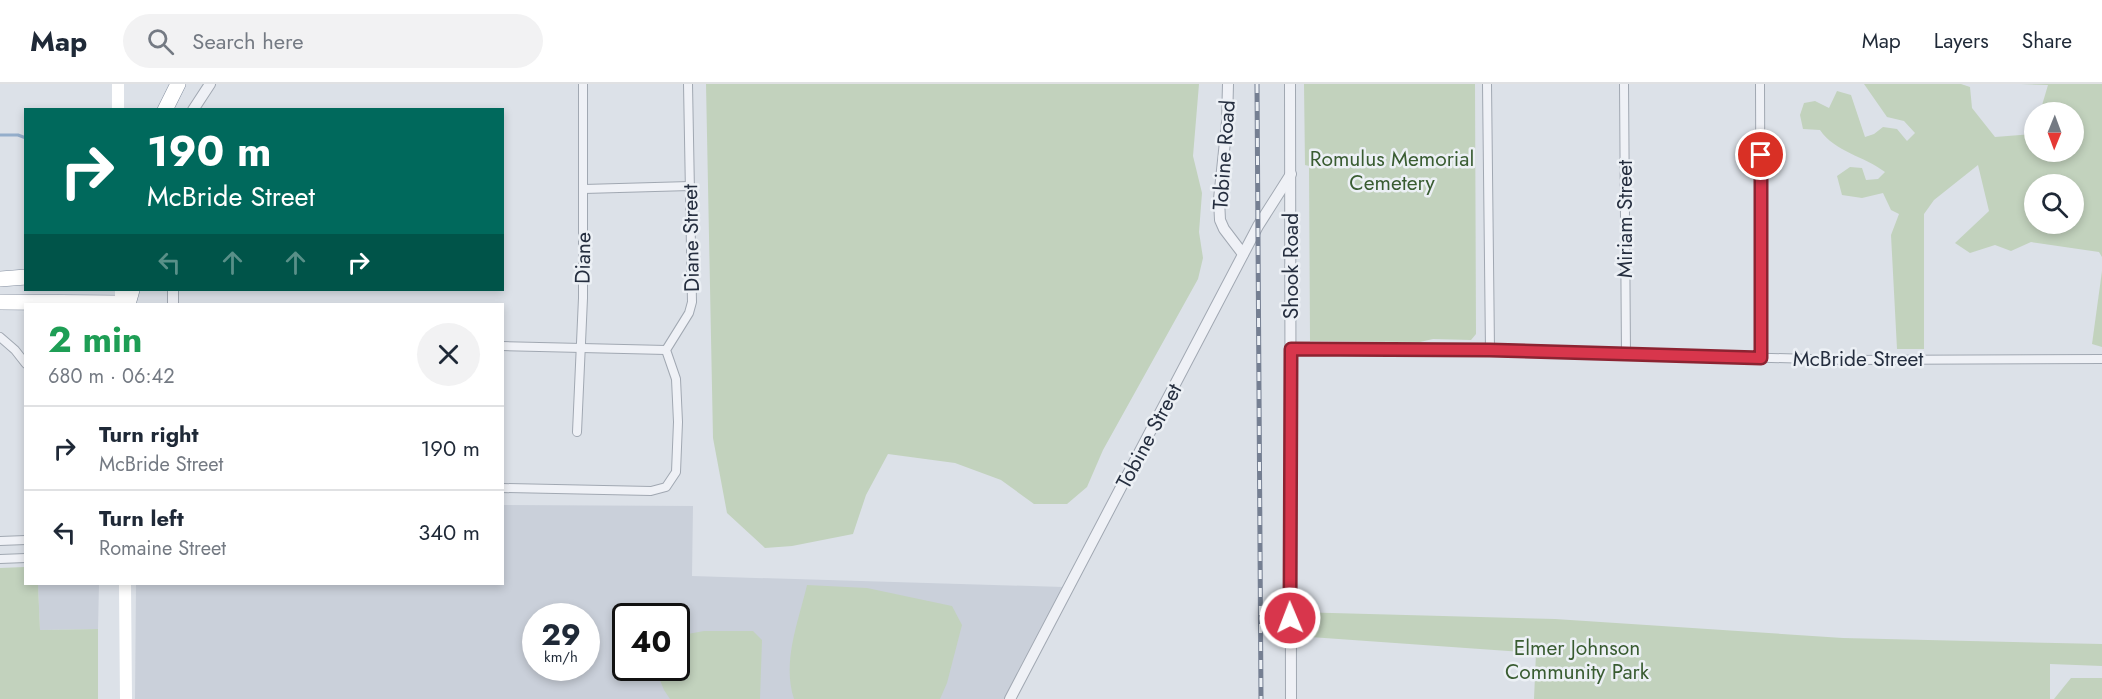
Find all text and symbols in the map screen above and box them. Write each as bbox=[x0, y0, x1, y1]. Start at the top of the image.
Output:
search box bbox=[123, 14, 543, 68]
text: Map bbox=[30, 21, 87, 62]
icon: search bbox=[144, 25, 177, 58]
text: Search here bbox=[192, 25, 304, 57]
text: Map bbox=[1862, 26, 1901, 56]
text: Layers bbox=[1934, 26, 1989, 56]
text: Share bbox=[2022, 26, 2072, 56]
street label: Tobine Road bbox=[1205, 99, 1243, 211]
north arrow bbox=[2024, 102, 2084, 162]
map controls bbox=[2024, 102, 2084, 234]
text: 190 m bbox=[147, 121, 271, 182]
pin bbox=[1735, 129, 1786, 180]
icon: right bbox=[48, 132, 126, 210]
icon: arrive bbox=[1744, 138, 1777, 171]
park label: Romulus Memorial Cemetery bbox=[1310, 144, 1474, 198]
street label: Miriam Street bbox=[1610, 160, 1640, 278]
button: search bbox=[2024, 174, 2084, 234]
text: McBride Street bbox=[147, 177, 315, 216]
street label: Diane Street bbox=[675, 184, 707, 292]
street label: Shook Road bbox=[1276, 213, 1306, 319]
street label: Diane bbox=[568, 232, 598, 284]
icon: left bbox=[153, 246, 186, 279]
icon: ahead bbox=[216, 246, 249, 279]
icon: ahead bbox=[279, 246, 312, 279]
icon: right bbox=[342, 246, 375, 279]
text: 2 min bbox=[48, 313, 143, 365]
button: close bbox=[417, 323, 480, 386]
street label: McBride Street bbox=[1793, 344, 1923, 374]
text: 680 m · 06:42 bbox=[48, 362, 175, 391]
street label: Tobine Street bbox=[1109, 378, 1189, 494]
text: Turn right bbox=[99, 418, 199, 450]
icon: right bbox=[48, 432, 81, 465]
text: 190 m bbox=[420, 432, 480, 464]
text: McBride Street bbox=[99, 450, 223, 479]
text: Turn left bbox=[99, 502, 184, 534]
icon: left bbox=[48, 516, 81, 549]
text: 340 m bbox=[418, 516, 480, 548]
text: Romaine Street bbox=[99, 534, 226, 563]
position arrow bbox=[1258, 586, 1322, 650]
speed limit sign: 40 bbox=[612, 603, 690, 681]
text: 29 bbox=[541, 613, 581, 656]
park label: Elmer Johnson Community Park bbox=[1505, 633, 1650, 687]
text: km/h bbox=[544, 646, 578, 668]

